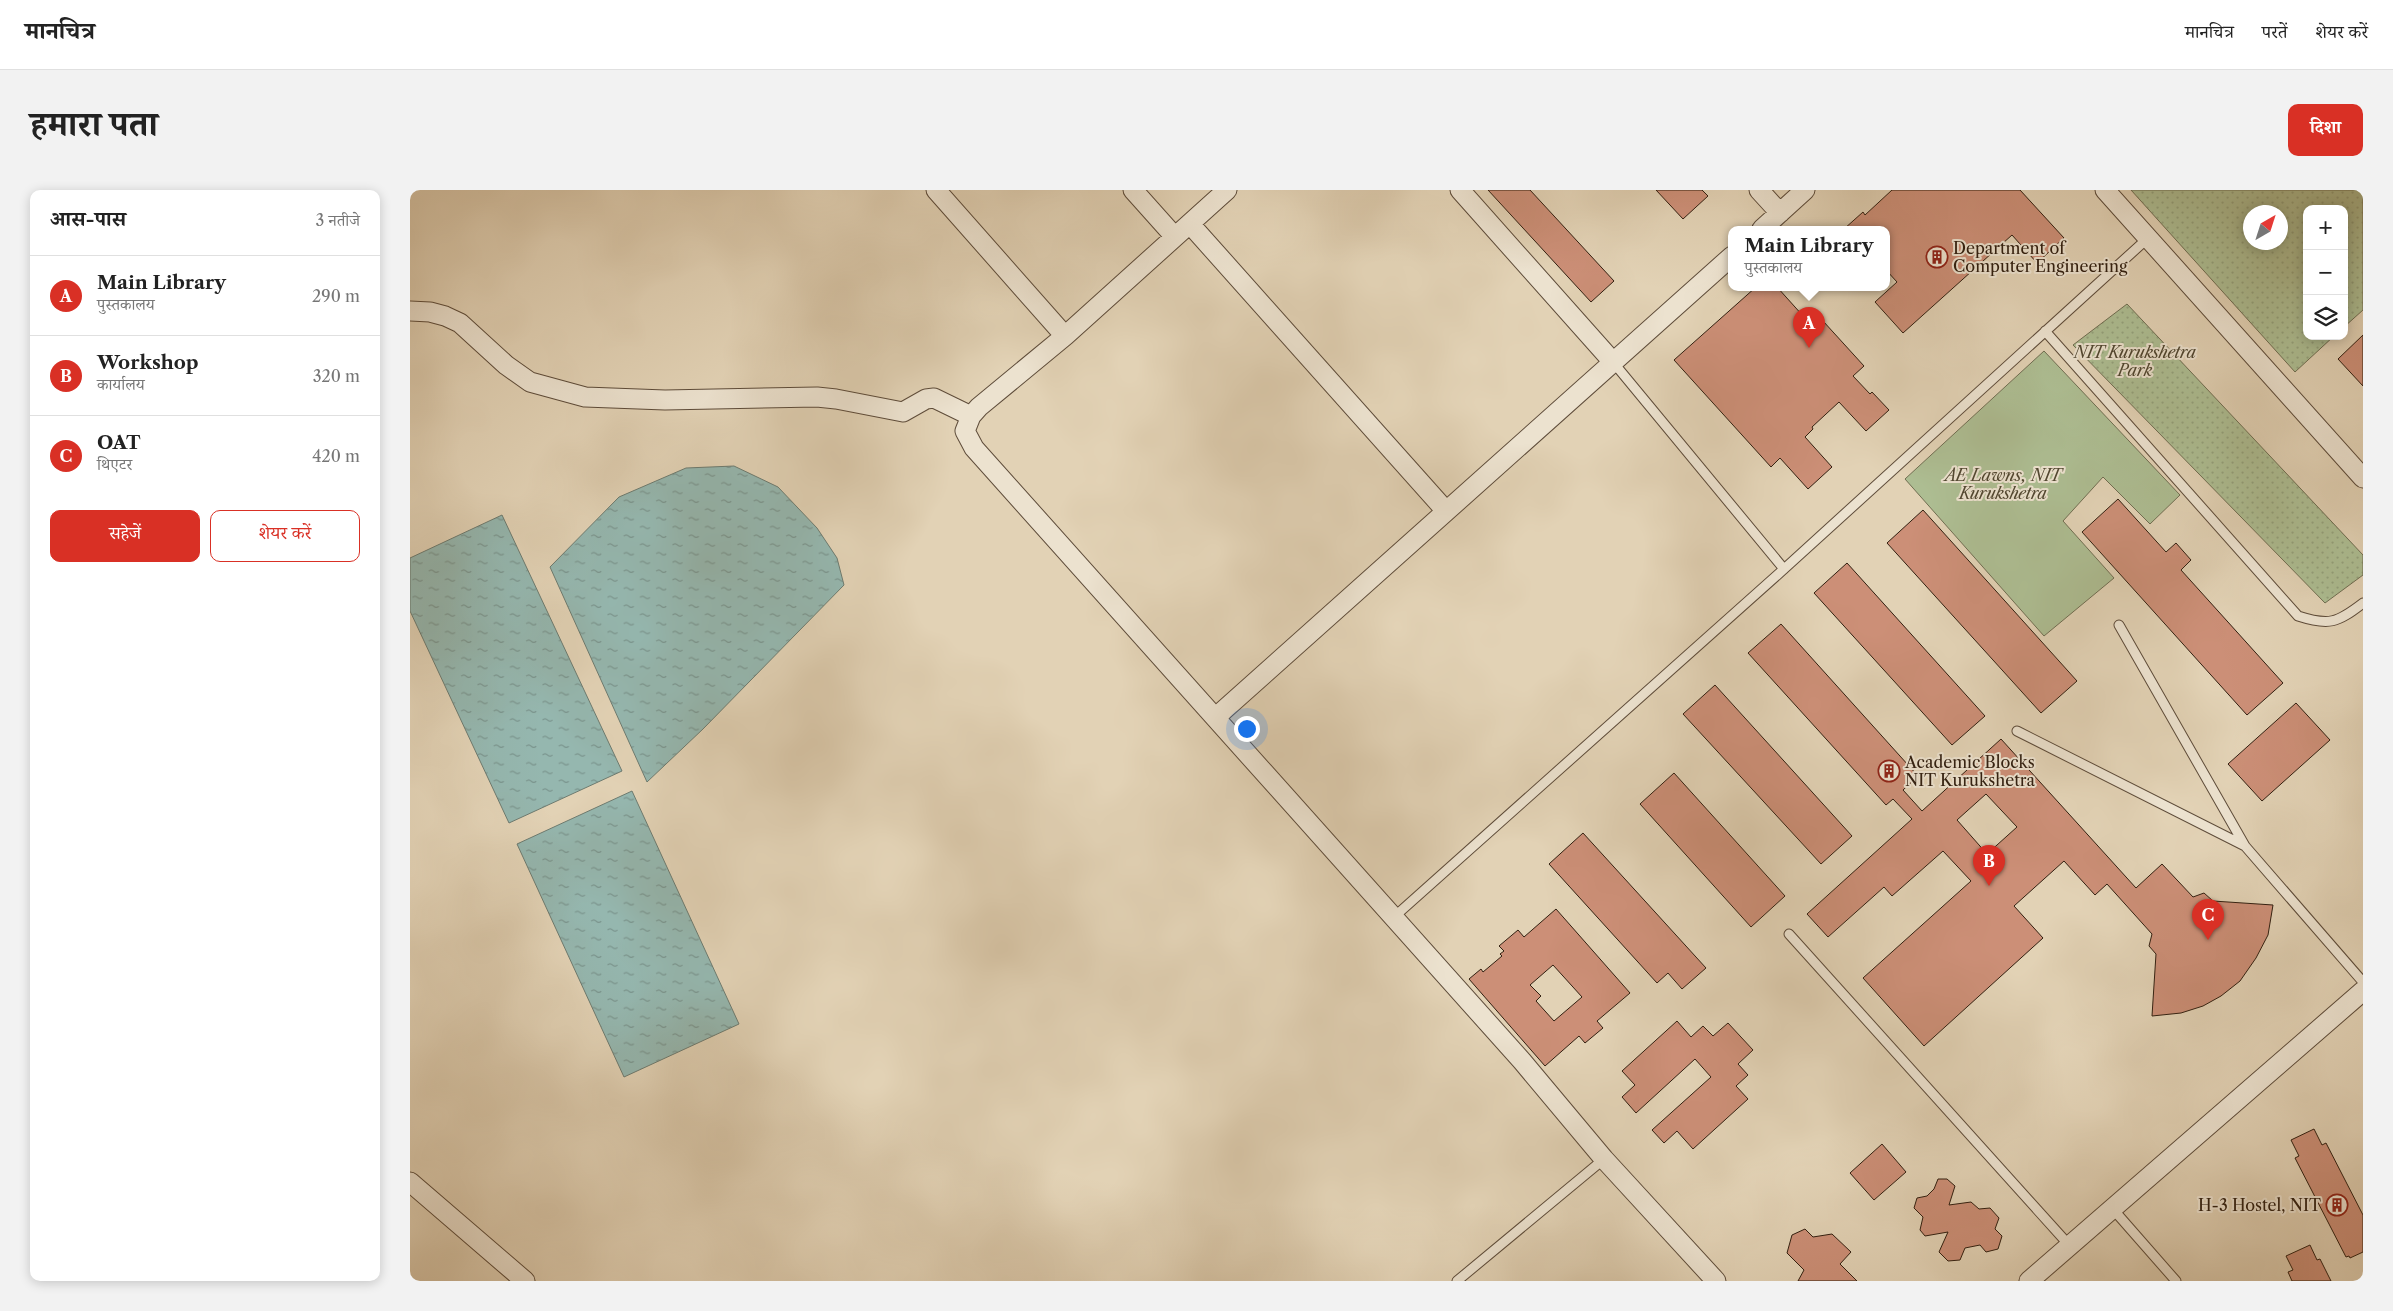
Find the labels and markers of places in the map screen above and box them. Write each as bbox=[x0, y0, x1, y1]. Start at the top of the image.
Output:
place label: Department of Computer Engineering bbox=[1953, 238, 2128, 276]
building icon: Department of Computer Engineering bbox=[1925, 245, 1949, 269]
pin: A bbox=[1793, 307, 1825, 348]
place label: Academic Blocks NIT Kurukshetra bbox=[1904, 752, 2035, 790]
building icon: Academic Blocks NIT Kurukshetra bbox=[1877, 759, 1901, 783]
pin: B bbox=[1973, 845, 2005, 886]
pin: C bbox=[2192, 899, 2224, 940]
building icon: H-3 Hostel, NIT bbox=[2325, 1193, 2349, 1217]
place label: H-3 Hostel, NIT bbox=[2198, 1195, 2321, 1215]

